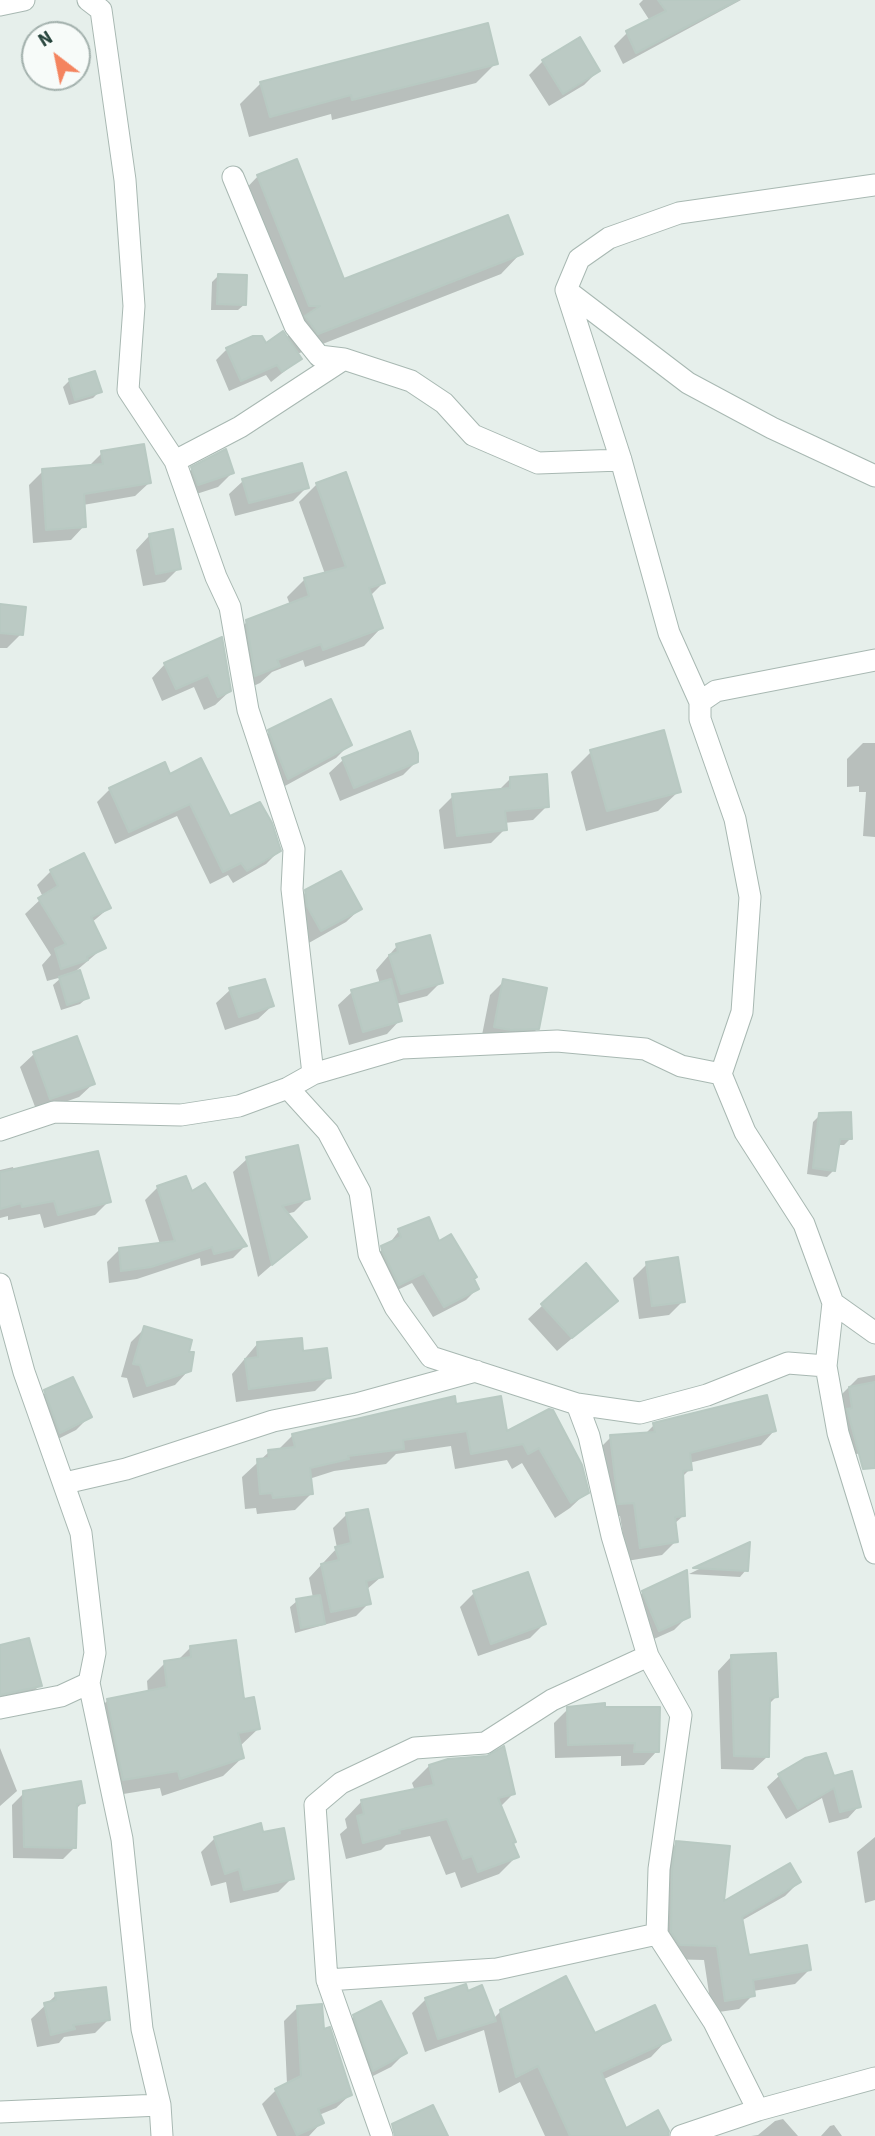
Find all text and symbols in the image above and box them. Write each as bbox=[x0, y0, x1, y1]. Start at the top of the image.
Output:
north arrow bbox=[21, 21, 91, 91]
text: N bbox=[33, 25, 58, 54]

